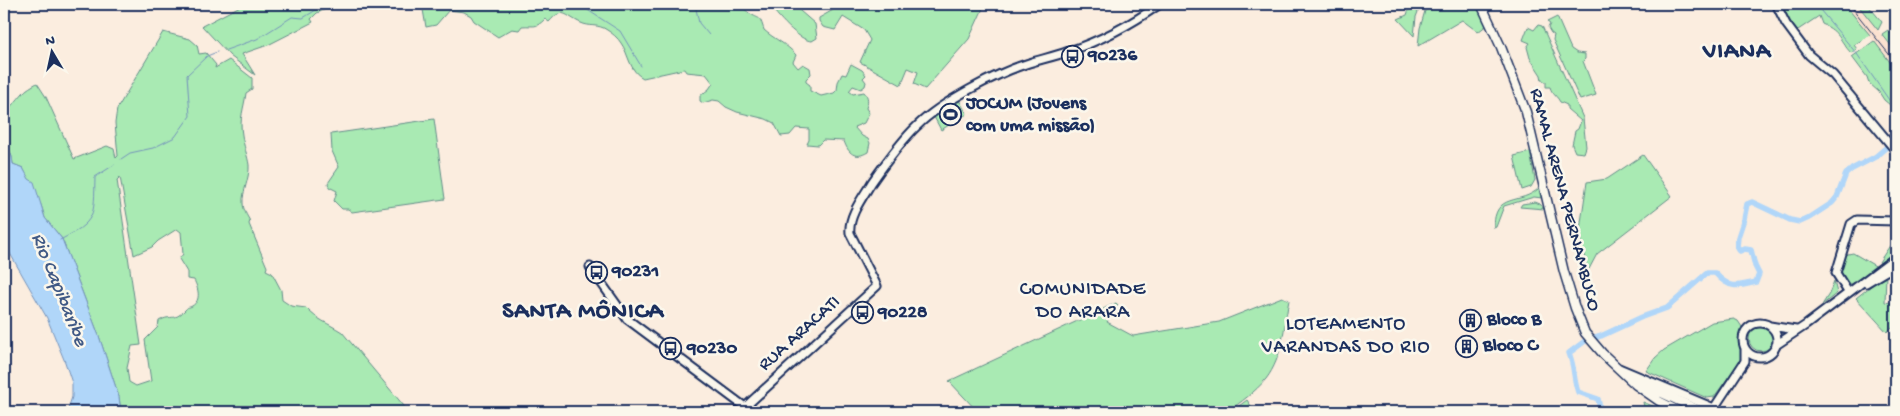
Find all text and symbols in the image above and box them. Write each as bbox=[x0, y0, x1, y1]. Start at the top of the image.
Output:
north arrow bbox=[28, 28, 78, 78]
text: N bbox=[45, 33, 56, 51]
district label: VIANA bbox=[1702, 38, 1772, 67]
bus stop icon: 90236 bbox=[1060, 44, 1084, 68]
place label: 90236 bbox=[1087, 45, 1137, 68]
street label: RAMAL ARENA PERNAMBUCO bbox=[1523, 86, 1605, 314]
place label: JOCUM (Jovens com uma missão) bbox=[965, 93, 1095, 138]
sports icon: JOCUM (Jovens com uma missão) bbox=[938, 103, 962, 127]
water label: Rio Capibaribe bbox=[25, 230, 91, 351]
bus stop icon: 90231 bbox=[584, 260, 608, 284]
place label: 90231 bbox=[611, 261, 659, 284]
district label: COMUNIDADE DO ARARA bbox=[1020, 279, 1147, 325]
street label: RUA ARACATI bbox=[754, 291, 846, 377]
district label: SANTA MÔNICA bbox=[502, 298, 665, 327]
bus stop icon: 90228 bbox=[850, 301, 874, 325]
place label: 90228 bbox=[877, 302, 928, 325]
building icon: Bloco B bbox=[1459, 308, 1483, 332]
place label: Bloco B bbox=[1486, 309, 1543, 332]
district label: LOTEAMENTO VARANDAS DO RIO bbox=[1260, 314, 1431, 360]
building icon: Bloco C bbox=[1455, 334, 1479, 358]
place label: Bloco C bbox=[1482, 335, 1540, 358]
bus stop icon: 90230 bbox=[659, 337, 683, 361]
place label: 90230 bbox=[686, 338, 737, 361]

